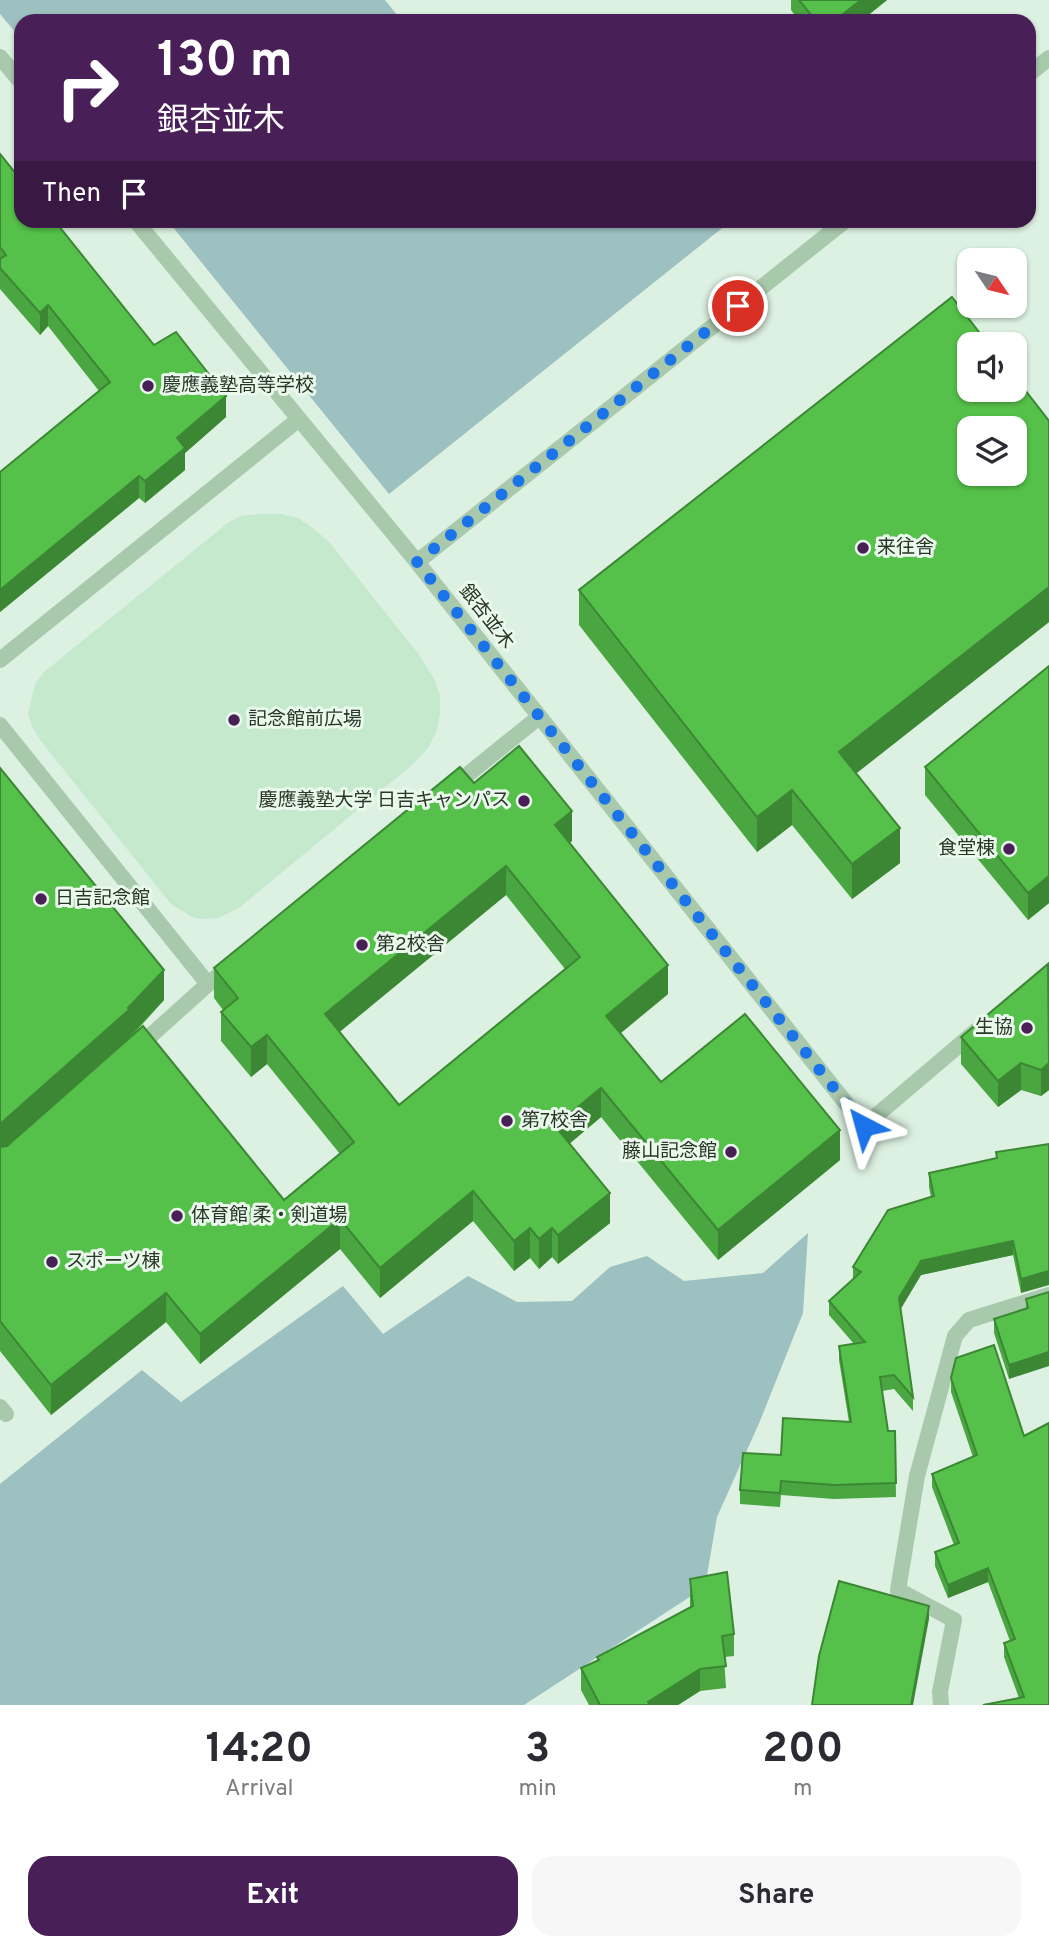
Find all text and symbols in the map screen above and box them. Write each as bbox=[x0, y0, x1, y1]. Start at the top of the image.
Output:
text: 130 m bbox=[157, 32, 293, 94]
icon: right bbox=[42, 42, 133, 133]
text: 銀杏並木 bbox=[157, 102, 285, 142]
icon: arrive bbox=[115, 175, 153, 213]
text: Then bbox=[42, 178, 101, 211]
north arrow bbox=[957, 248, 1027, 318]
map controls bbox=[957, 248, 1027, 486]
pin bbox=[708, 276, 768, 336]
icon: arrive bbox=[719, 287, 757, 325]
button: sound bbox=[957, 332, 1027, 402]
place label: 慶應義塾高等学校 bbox=[162, 374, 314, 398]
marker: 慶應義塾高等学校 bbox=[140, 378, 156, 394]
button: layers bbox=[957, 416, 1027, 486]
place label: 来往舎 bbox=[877, 536, 934, 560]
marker: 来往舎 bbox=[855, 540, 871, 556]
street label: 銀杏並木 bbox=[453, 580, 519, 654]
place label: 記念館前広場 bbox=[248, 708, 362, 732]
marker: 記念館前広場 bbox=[226, 712, 242, 728]
place label: 慶應義塾大学 日吉キャンパス bbox=[259, 789, 510, 813]
marker: 慶應義塾大学 日吉キャンパス bbox=[516, 793, 532, 809]
place label: 食堂棟 bbox=[938, 837, 995, 861]
marker: 食堂棟 bbox=[1001, 841, 1017, 857]
place label: 日吉記念館 bbox=[55, 887, 150, 911]
marker: 日吉記念館 bbox=[33, 891, 49, 907]
place label: 第2校舎 bbox=[376, 933, 445, 957]
marker: 第2校舎 bbox=[354, 937, 370, 953]
place label: 生協 bbox=[975, 1016, 1013, 1040]
marker: 生協 bbox=[1019, 1020, 1035, 1036]
position arrow bbox=[827, 1089, 901, 1163]
place label: 第7校舎 bbox=[521, 1109, 588, 1133]
marker: 第7校舎 bbox=[499, 1113, 515, 1129]
place label: 藤山記念館 bbox=[622, 1140, 717, 1164]
marker: 藤山記念館 bbox=[723, 1144, 739, 1160]
place label: 体育館 柔・剣道場 bbox=[191, 1204, 347, 1228]
marker: 体育館 柔・剣道場 bbox=[169, 1208, 185, 1224]
place label: スポーツ棟 bbox=[66, 1250, 161, 1274]
marker: スポーツ棟 bbox=[44, 1254, 60, 1270]
text: 14:20 bbox=[206, 1724, 313, 1777]
text: 3 bbox=[525, 1724, 550, 1777]
text: 200 bbox=[762, 1724, 843, 1777]
text: Arrival bbox=[225, 1775, 294, 1804]
text: min bbox=[518, 1775, 557, 1804]
text: m bbox=[793, 1775, 813, 1804]
button: Exit bbox=[28, 1856, 518, 1936]
button: Share bbox=[532, 1856, 1021, 1936]

